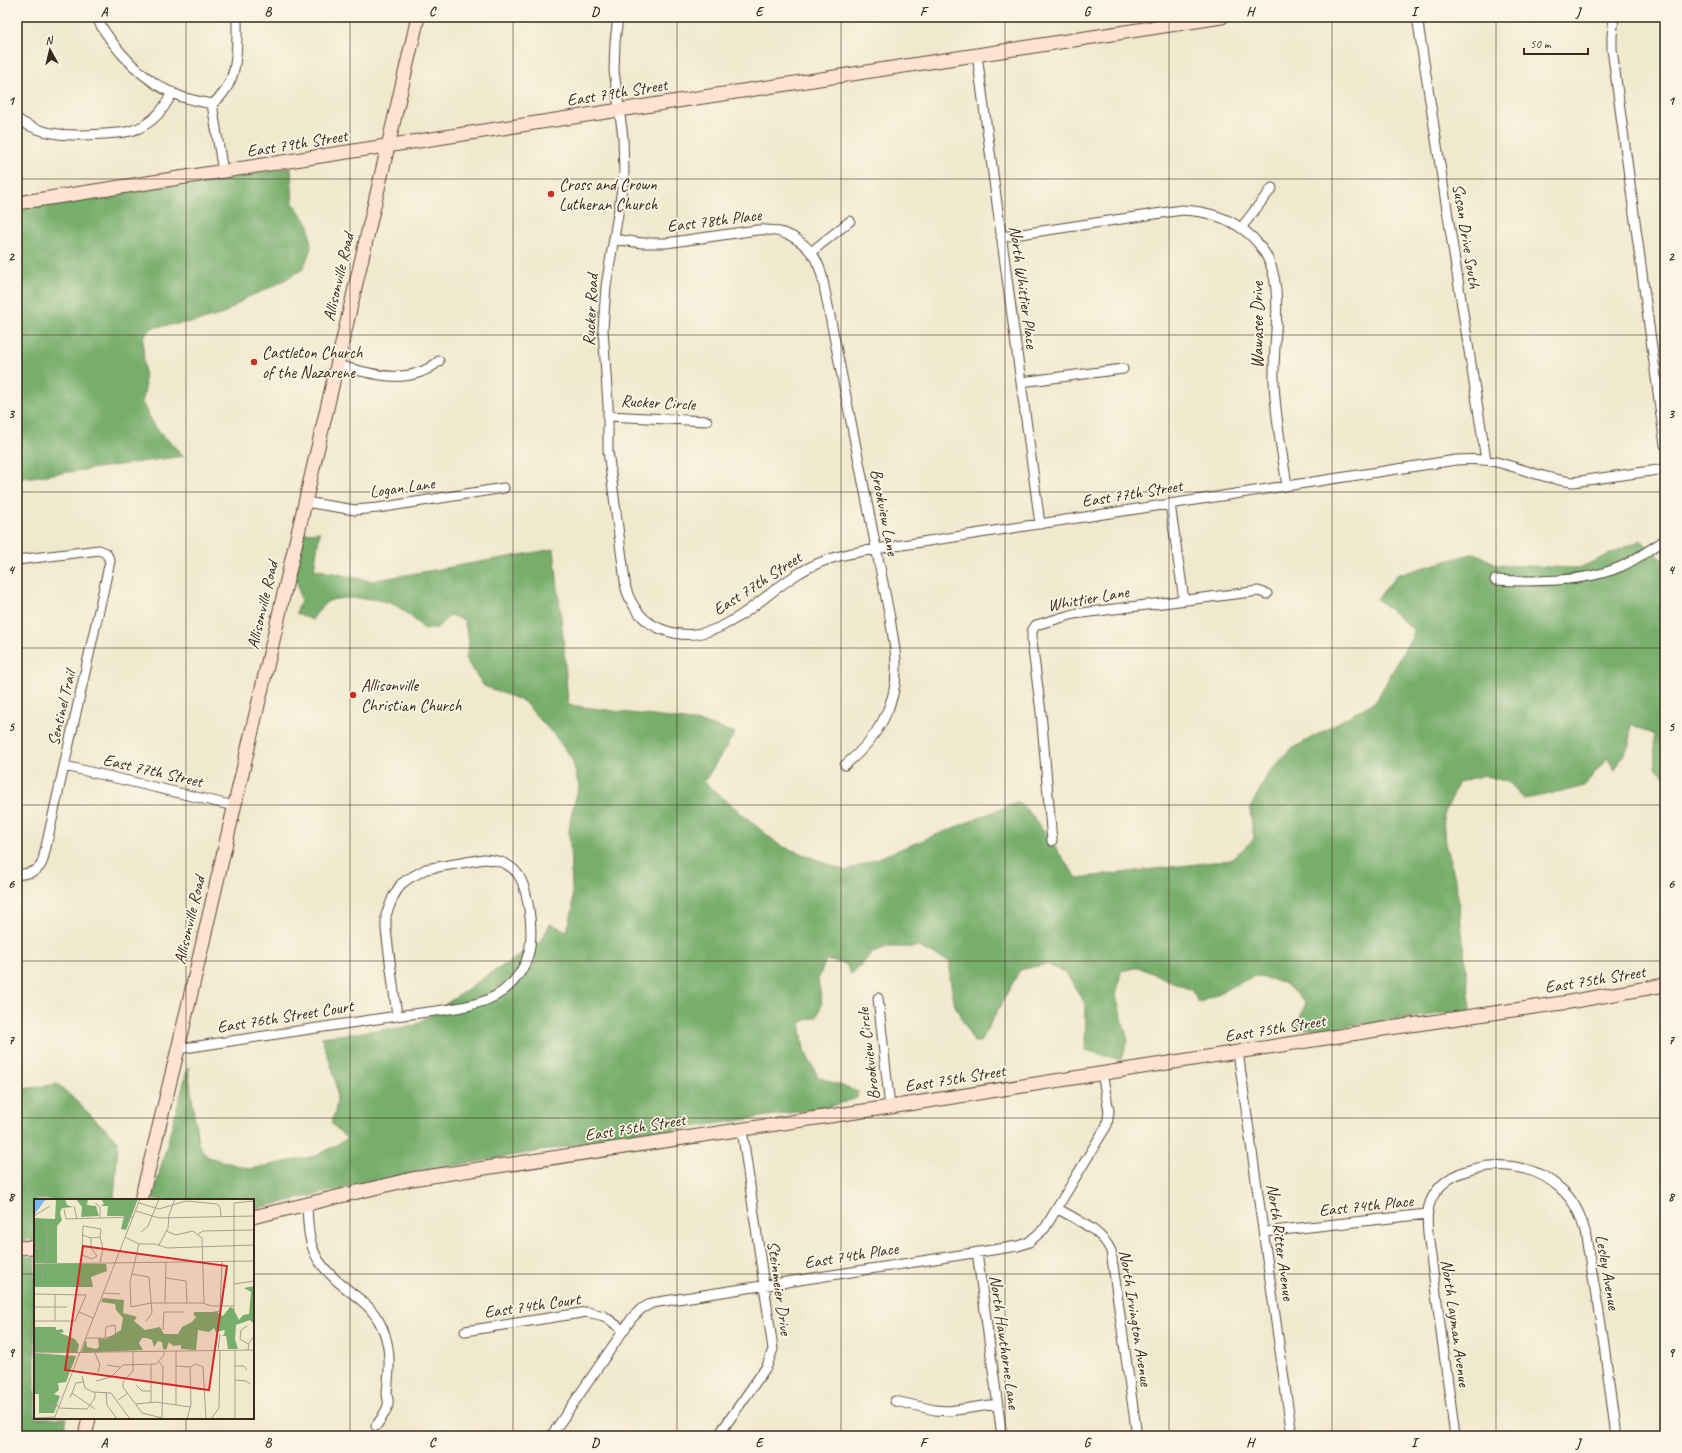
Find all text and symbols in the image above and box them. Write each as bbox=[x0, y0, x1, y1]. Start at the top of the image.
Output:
text: A bbox=[101, 4, 109, 20]
text: B bbox=[265, 4, 273, 20]
text: C bbox=[429, 4, 437, 20]
text: D bbox=[591, 4, 600, 20]
text: E bbox=[756, 4, 765, 20]
text: F bbox=[920, 4, 929, 20]
text: G bbox=[1084, 4, 1092, 20]
text: H bbox=[1246, 4, 1256, 20]
text: I bbox=[1411, 4, 1420, 20]
text: J bbox=[1575, 4, 1582, 20]
north arrow bbox=[30, 30, 70, 70]
scale bar bbox=[1524, 30, 1588, 56]
text: N bbox=[44, 32, 55, 48]
text: 50 m bbox=[1530, 36, 1552, 52]
street label: East 79th Street bbox=[565, 74, 671, 111]
text: 1 bbox=[8, 93, 16, 109]
text: 1 bbox=[1668, 93, 1676, 109]
street label: East 79th Street bbox=[245, 125, 351, 162]
place label: Cross and Crown Lutheran Church bbox=[559, 174, 659, 215]
street label: Susan Drive South bbox=[1448, 182, 1485, 290]
marker: Cross and Crown Lutheran Church bbox=[546, 189, 556, 199]
street label: East 78th Place bbox=[666, 204, 764, 237]
street label: North Whittier Place bbox=[1005, 225, 1043, 351]
street label: Allisonville Road bbox=[318, 228, 360, 323]
text: 2 bbox=[8, 249, 15, 265]
text: 2 bbox=[1668, 249, 1675, 265]
street label: Rucker Road bbox=[578, 271, 603, 347]
street label: Wawasee Drive bbox=[1247, 280, 1268, 368]
place label: Castleton Church of the Nazarene bbox=[262, 342, 363, 383]
marker: Castleton Church of the Nazarene bbox=[249, 357, 259, 367]
street label: Rucker Circle bbox=[620, 390, 697, 415]
text: 3 bbox=[8, 406, 15, 422]
text: 3 bbox=[1668, 406, 1675, 422]
street label: Brookview Lane bbox=[866, 467, 903, 559]
street label: Logan Lane bbox=[368, 472, 437, 502]
street label: East 77th Street bbox=[1080, 475, 1186, 512]
street label: East 77th Street bbox=[709, 546, 808, 620]
street label: Allisonville Road bbox=[242, 556, 284, 651]
text: 4 bbox=[8, 562, 16, 578]
text: 4 bbox=[1668, 562, 1676, 578]
street label: Whittier Lane bbox=[1046, 581, 1132, 616]
street label: Sentinel Trail bbox=[43, 665, 81, 748]
place label: Allisonville Christian Church bbox=[361, 675, 462, 716]
marker: Allisonville Christian Church bbox=[348, 690, 358, 700]
text: 5 bbox=[8, 719, 15, 735]
text: 5 bbox=[1668, 719, 1675, 735]
street label: East 77th Street bbox=[101, 749, 207, 793]
street label: Allisonville Road bbox=[169, 871, 211, 966]
text: 6 bbox=[8, 876, 15, 892]
text: 6 bbox=[1668, 876, 1675, 892]
street label: East 75th Street bbox=[1543, 961, 1649, 998]
street label: East 76th Street Court bbox=[215, 995, 357, 1038]
street label: Brookview Circle bbox=[852, 1005, 885, 1101]
street label: East 75th Street bbox=[1223, 1010, 1329, 1047]
text: 7 bbox=[8, 1032, 15, 1048]
text: 7 bbox=[1668, 1032, 1675, 1048]
street label: East 75th Street bbox=[903, 1060, 1009, 1097]
street label: East 75th Street bbox=[583, 1109, 689, 1146]
street label: North Ritter Avenue bbox=[1262, 1182, 1299, 1303]
text: 8 bbox=[8, 1189, 16, 1205]
text: 8 bbox=[1668, 1189, 1676, 1205]
street label: East 74th Place bbox=[1318, 1190, 1416, 1221]
inset map bbox=[34, 1199, 254, 1419]
street label: Lesley Avenue bbox=[1591, 1233, 1625, 1313]
street label: East 74th Place bbox=[803, 1238, 901, 1273]
street label: Steinmeier Drive bbox=[763, 1240, 797, 1338]
street label: North Irvington Avenue bbox=[1114, 1249, 1157, 1389]
street label: North Layman Avenue bbox=[1436, 1258, 1475, 1389]
street label: North Hawthorne Lane bbox=[985, 1274, 1024, 1412]
street label: East 74th Court bbox=[483, 1288, 584, 1323]
text: 9 bbox=[8, 1345, 15, 1361]
text: 9 bbox=[1668, 1345, 1675, 1361]
text: A bbox=[101, 1435, 109, 1451]
text: B bbox=[265, 1435, 273, 1451]
text: C bbox=[429, 1435, 437, 1451]
text: D bbox=[591, 1435, 600, 1451]
text: E bbox=[756, 1435, 765, 1451]
text: F bbox=[920, 1435, 929, 1451]
text: G bbox=[1084, 1435, 1092, 1451]
text: H bbox=[1246, 1435, 1256, 1451]
text: I bbox=[1411, 1435, 1420, 1451]
text: J bbox=[1575, 1435, 1582, 1451]

